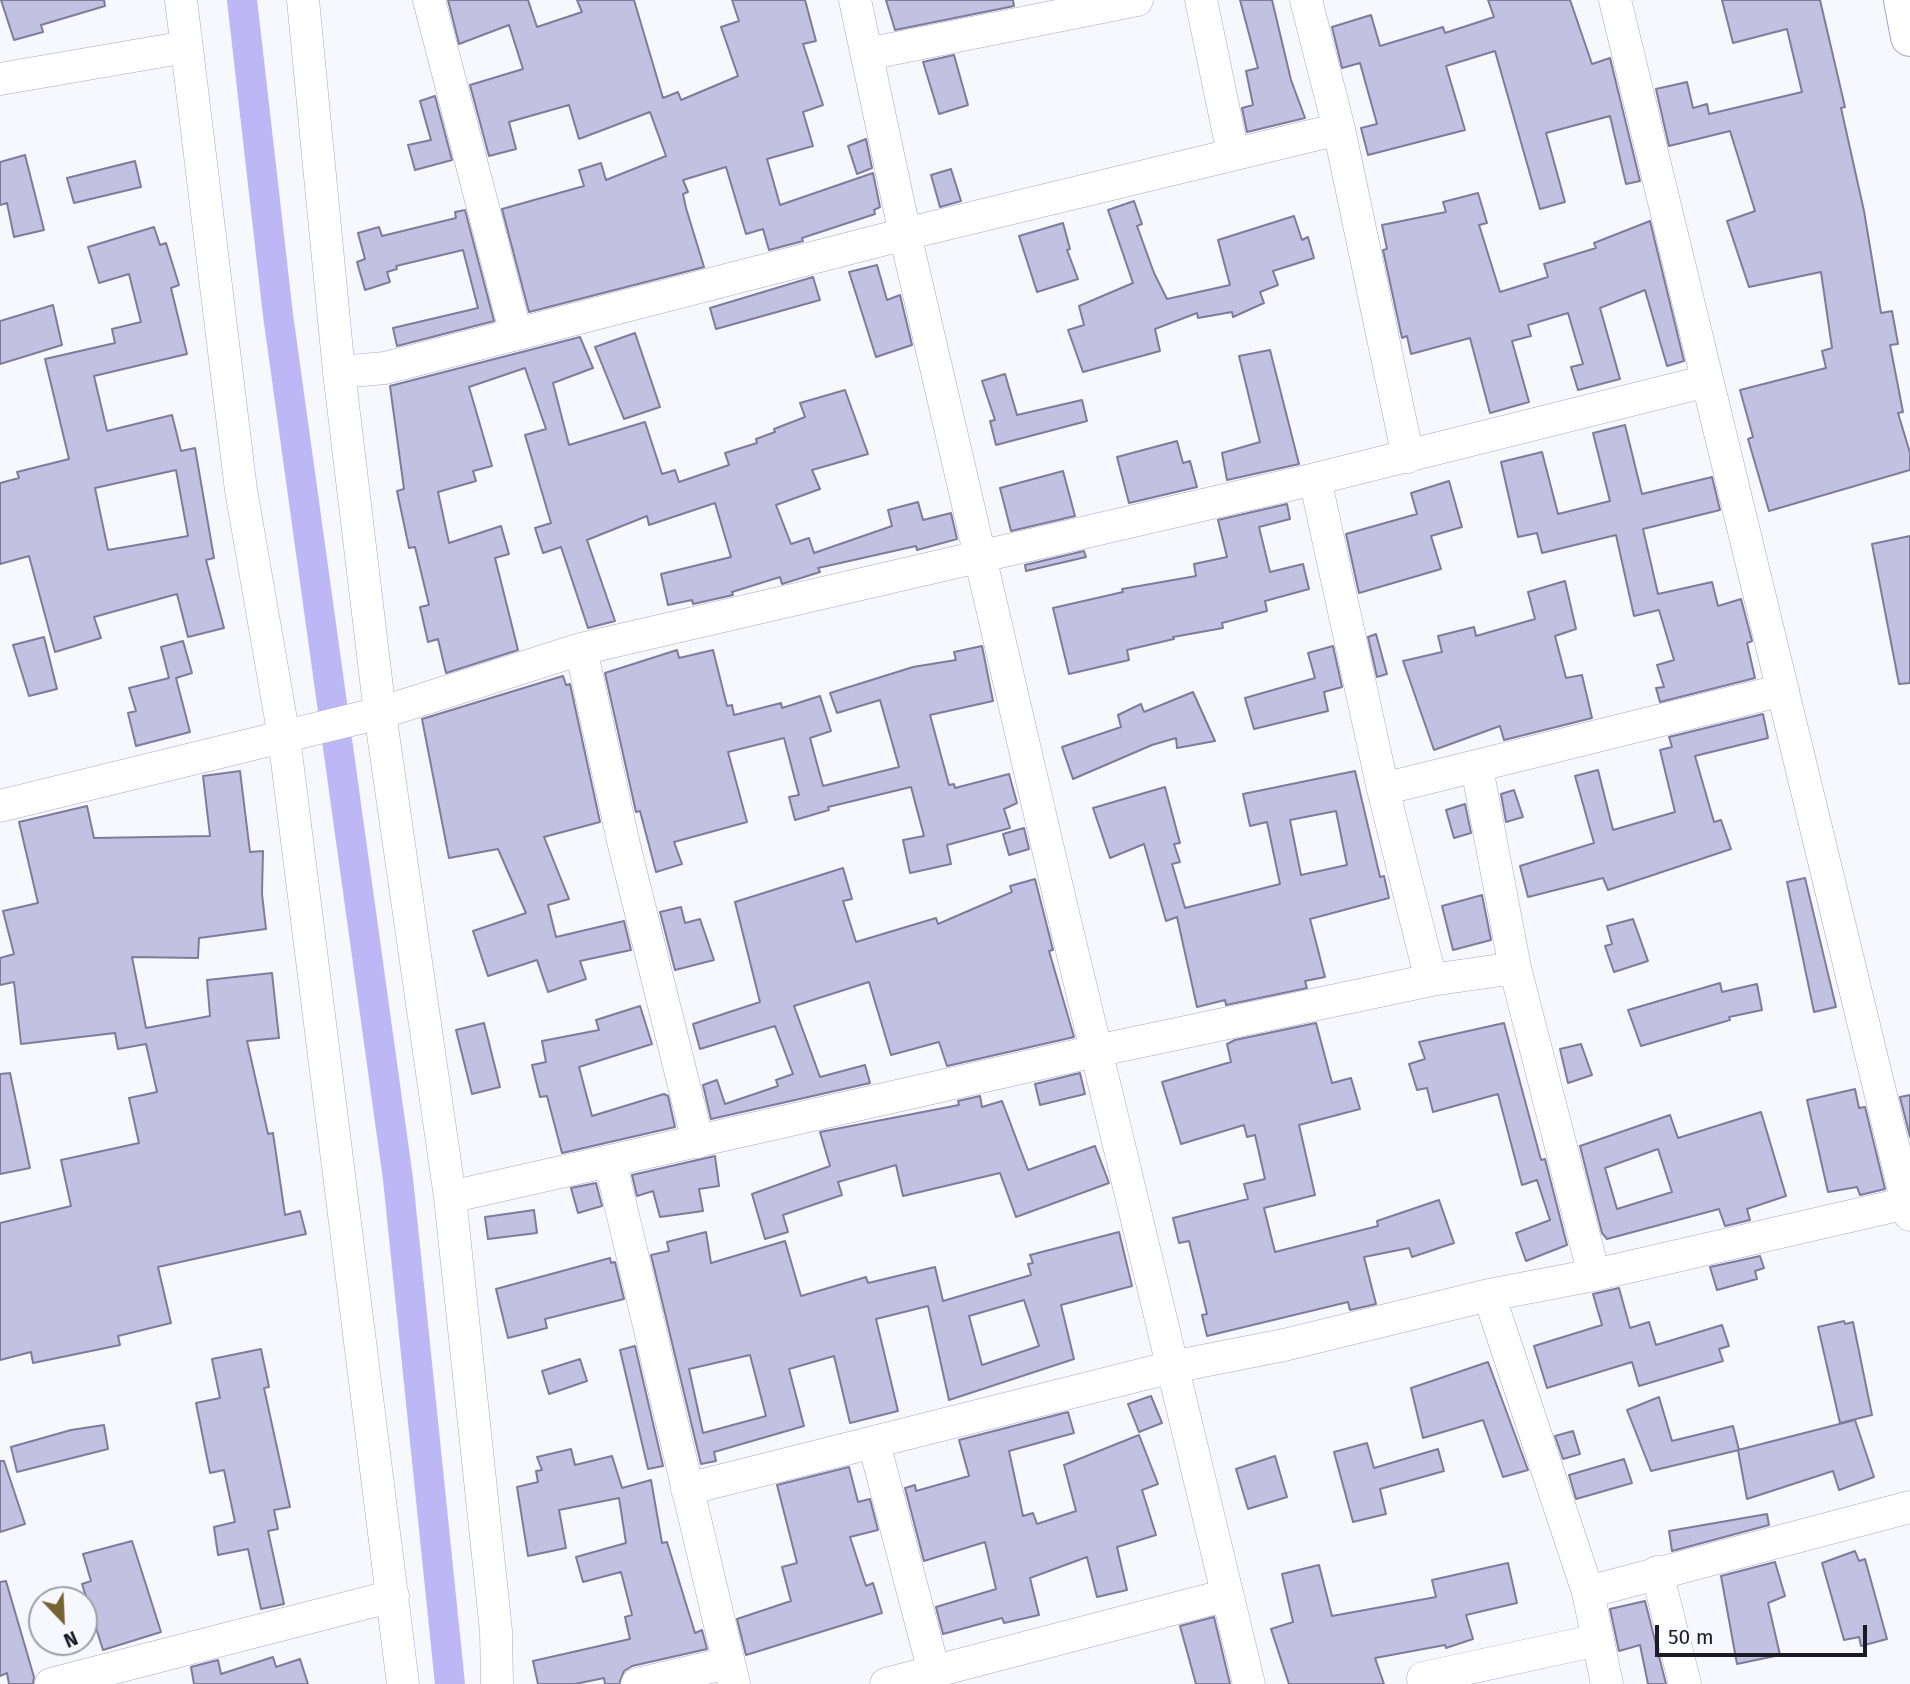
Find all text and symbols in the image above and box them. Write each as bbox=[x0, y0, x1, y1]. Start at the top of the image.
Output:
north arrow bbox=[28, 1586, 98, 1656]
scale bar bbox=[1658, 1610, 1870, 1654]
text: 50 m bbox=[1668, 1624, 1714, 1650]
text: N bbox=[60, 1626, 81, 1652]

